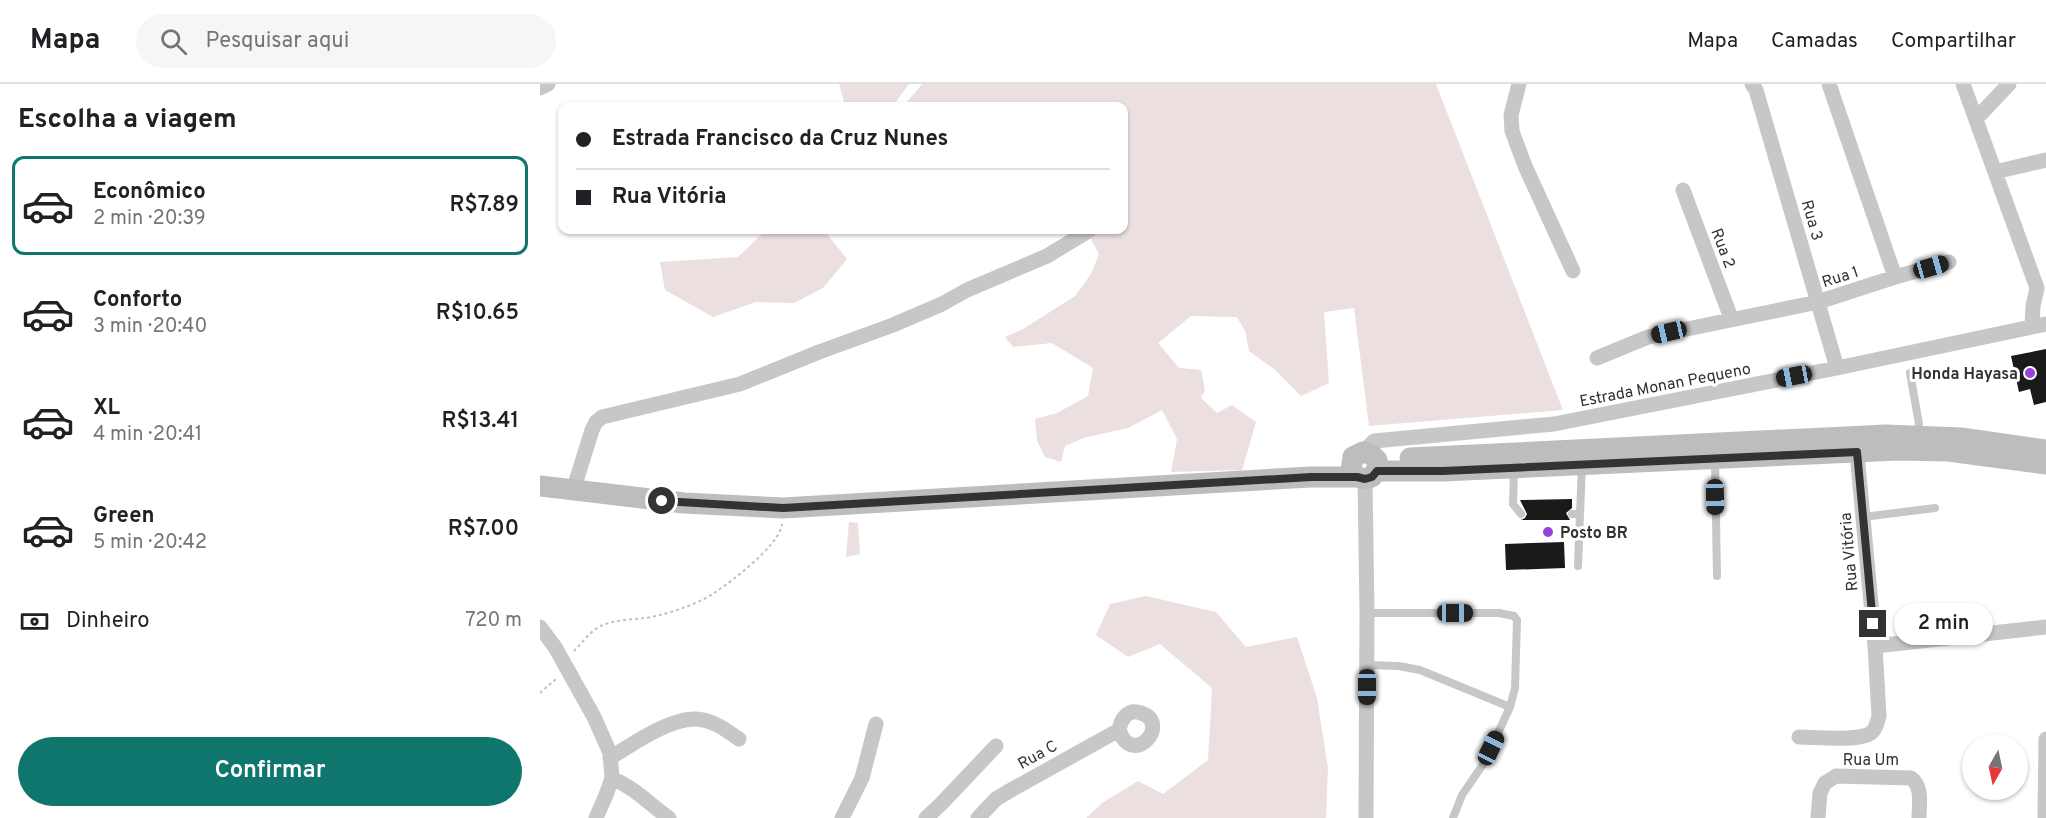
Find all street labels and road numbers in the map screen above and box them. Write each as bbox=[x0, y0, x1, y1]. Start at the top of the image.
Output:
street label: Rua 3 bbox=[1796, 198, 1826, 243]
street label: Rua 2 bbox=[1705, 226, 1739, 272]
street label: Rua 1 bbox=[1820, 263, 1862, 293]
street label: Estrada Monan Pequeno bbox=[1578, 360, 1753, 412]
street label: Rua Vitória bbox=[1837, 512, 1863, 592]
street label: Rua C bbox=[1015, 737, 1061, 775]
street label: Rua Um bbox=[1843, 751, 1899, 771]

